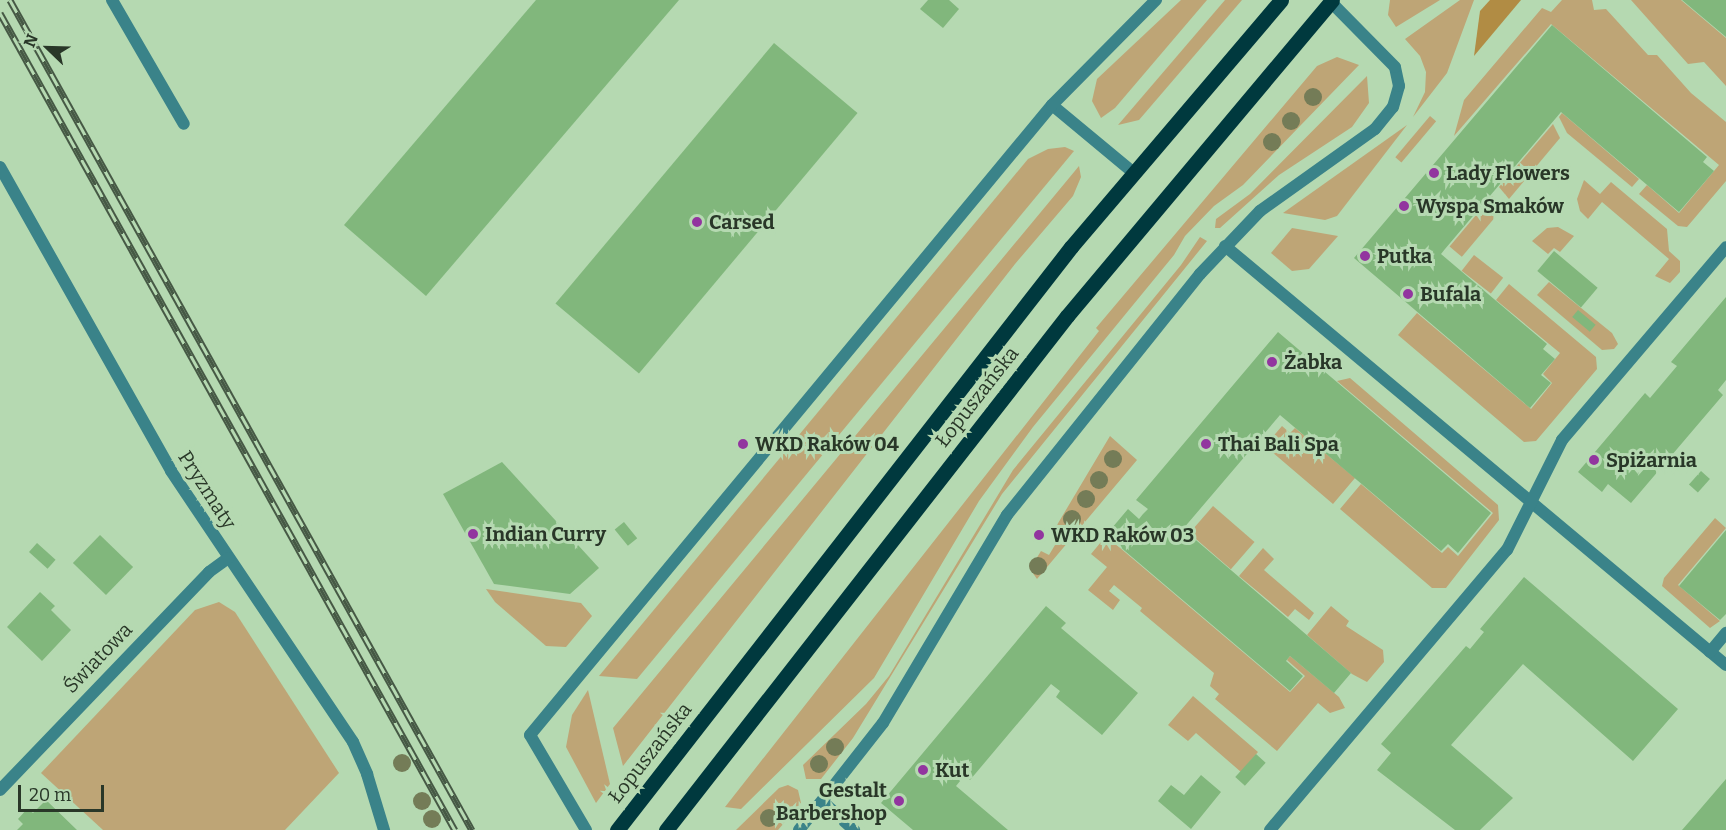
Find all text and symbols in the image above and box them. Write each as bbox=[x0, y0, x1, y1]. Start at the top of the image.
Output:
north arrow bbox=[18, 18, 78, 78]
text: N bbox=[20, 31, 42, 50]
place label: Lady Flowers bbox=[1446, 161, 1570, 185]
marker: Lady Flowers bbox=[1427, 166, 1441, 180]
place label: Wyspa Smaków bbox=[1416, 194, 1564, 218]
marker: Wyspa Smaków bbox=[1397, 199, 1411, 213]
place label: Carsed bbox=[709, 210, 775, 234]
marker: Carsed bbox=[690, 215, 704, 229]
place label: Putka bbox=[1377, 244, 1432, 268]
marker: Putka bbox=[1358, 249, 1372, 263]
place label: Bufala bbox=[1420, 282, 1481, 306]
marker: Bufala bbox=[1401, 287, 1415, 301]
street label: Łopuszańska bbox=[930, 342, 1024, 452]
place label: Żabka bbox=[1284, 350, 1342, 374]
marker: Żabka bbox=[1265, 355, 1279, 369]
place label: WKD Raków 04 bbox=[755, 432, 899, 456]
place label: Thai Bali Spa bbox=[1218, 432, 1339, 456]
marker: WKD Raków 04 bbox=[736, 437, 750, 451]
marker: Thai Bali Spa bbox=[1199, 437, 1213, 451]
street label: Pryzmaty bbox=[173, 446, 241, 534]
place label: Spiżarnia bbox=[1606, 448, 1697, 472]
marker: Spiżarnia bbox=[1587, 453, 1601, 467]
place label: Indian Curry bbox=[485, 522, 606, 546]
place label: WKD Raków 03 bbox=[1051, 523, 1194, 547]
marker: Indian Curry bbox=[466, 527, 480, 541]
marker: WKD Raków 03 bbox=[1032, 528, 1046, 542]
street label: Światowa bbox=[59, 618, 137, 698]
street label: Łopuszańska bbox=[603, 698, 697, 808]
place label: Kut bbox=[935, 758, 969, 782]
marker: Kut bbox=[916, 763, 930, 777]
scale bar bbox=[21, 773, 106, 811]
place label: Gestalt Barbershop bbox=[776, 778, 887, 825]
text: 20 m bbox=[29, 784, 71, 806]
marker: Gestalt Barbershop bbox=[892, 794, 906, 808]

